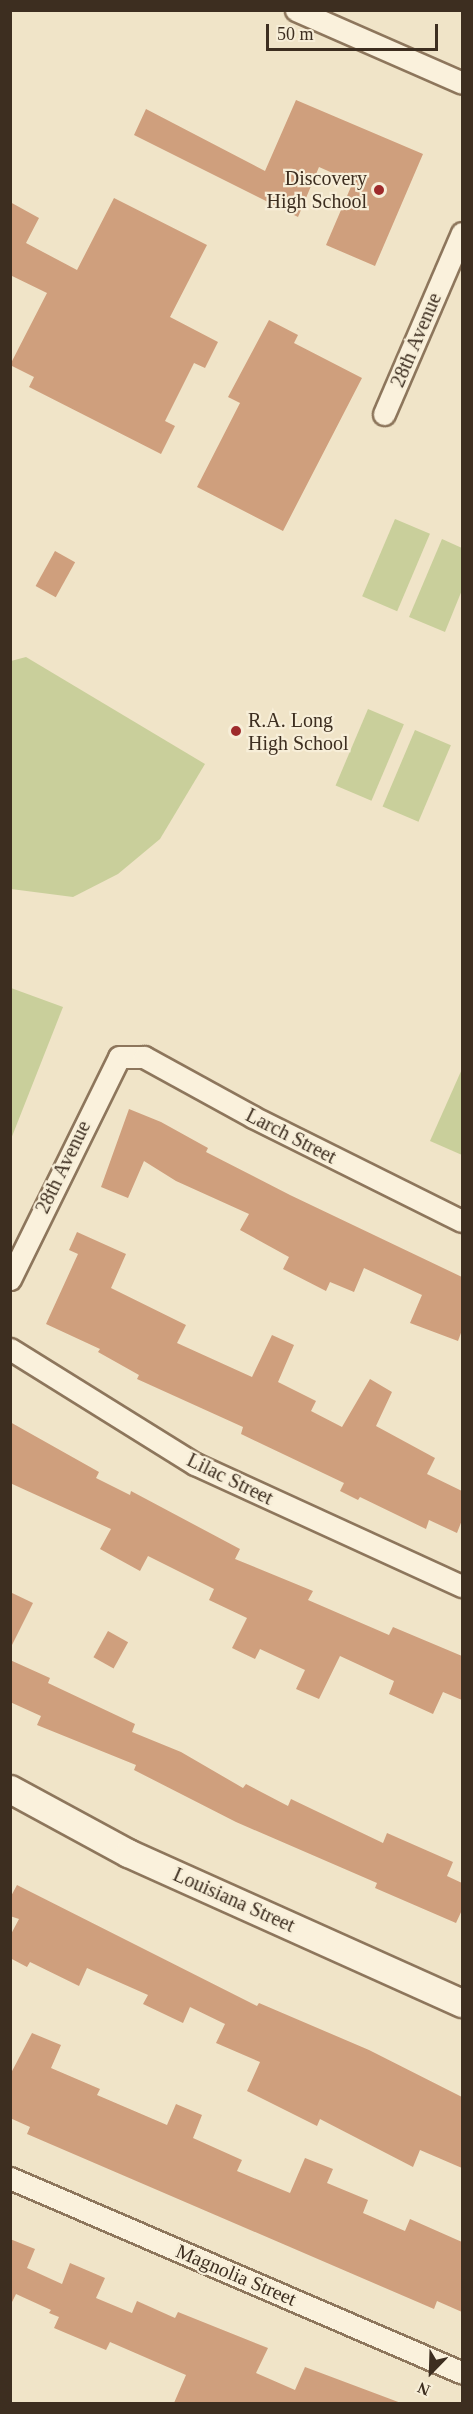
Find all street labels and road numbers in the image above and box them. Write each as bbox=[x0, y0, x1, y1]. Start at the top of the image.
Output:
street label: 28th Avenue bbox=[385, 289, 447, 391]
street label: Larch Street bbox=[242, 1103, 340, 1169]
street label: 28th Avenue bbox=[30, 1116, 96, 1218]
street label: Lilac Street bbox=[183, 1448, 277, 1510]
street label: Louisiana Street bbox=[170, 1862, 298, 1938]
street label: Magnolia Street bbox=[172, 2239, 300, 2311]

